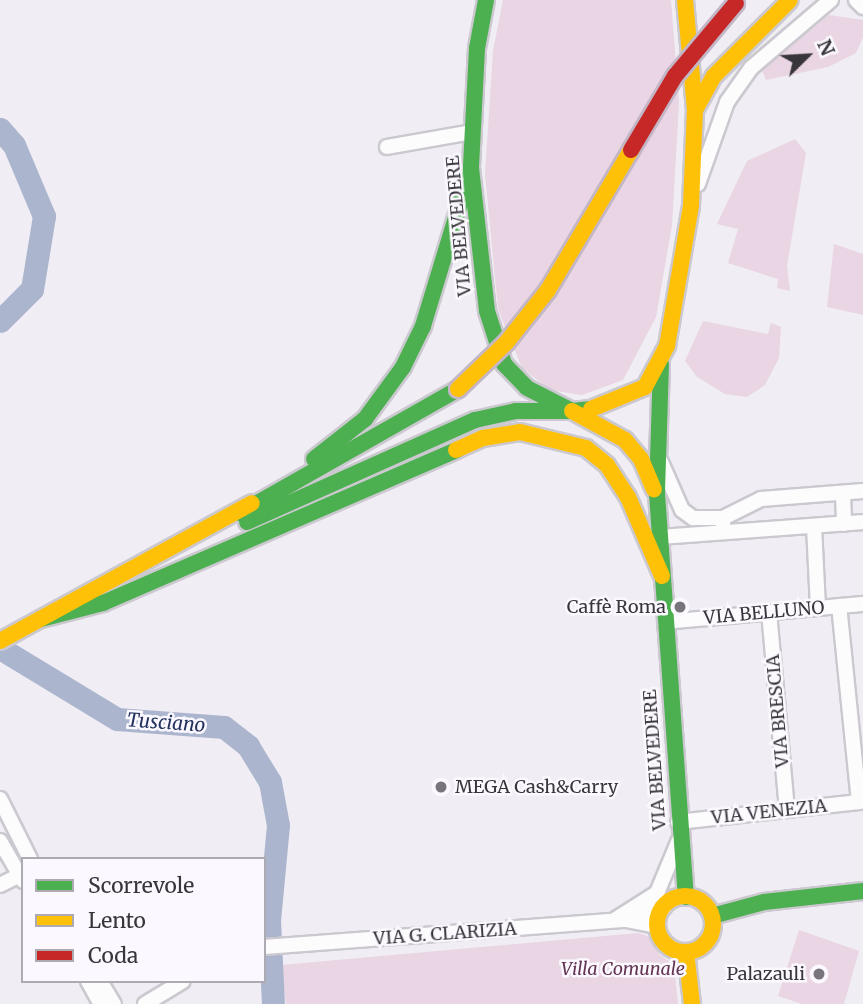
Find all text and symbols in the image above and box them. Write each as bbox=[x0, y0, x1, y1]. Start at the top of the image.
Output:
north arrow bbox=[772, 21, 842, 91]
text: N bbox=[812, 36, 840, 59]
street label: VIA BELVEDERE bbox=[442, 155, 476, 297]
place label: Caffè Roma bbox=[567, 596, 666, 618]
street label: VIA BELLUNO bbox=[703, 597, 825, 629]
marker: Caffè Roma bbox=[672, 599, 688, 615]
street label: VIA BRESCIA bbox=[762, 653, 794, 769]
street label: VIA BELVEDERE bbox=[639, 689, 671, 831]
water label: Tusciano bbox=[126, 709, 206, 737]
place label: MEGA Cash&Carry bbox=[455, 776, 618, 798]
marker: MEGA Cash&Carry bbox=[433, 779, 449, 795]
street label: VIA VENEZIA bbox=[710, 795, 828, 829]
legend bbox=[21, 857, 266, 983]
text: Scorrevole bbox=[88, 872, 194, 899]
text: Lento bbox=[88, 907, 146, 934]
street label: VIA G. CLARIZIA bbox=[373, 918, 517, 950]
text: Coda bbox=[88, 942, 138, 969]
park label: Villa Comunale bbox=[561, 958, 685, 980]
place label: Palazauli bbox=[726, 963, 805, 985]
marker: Palazauli bbox=[811, 966, 827, 982]

